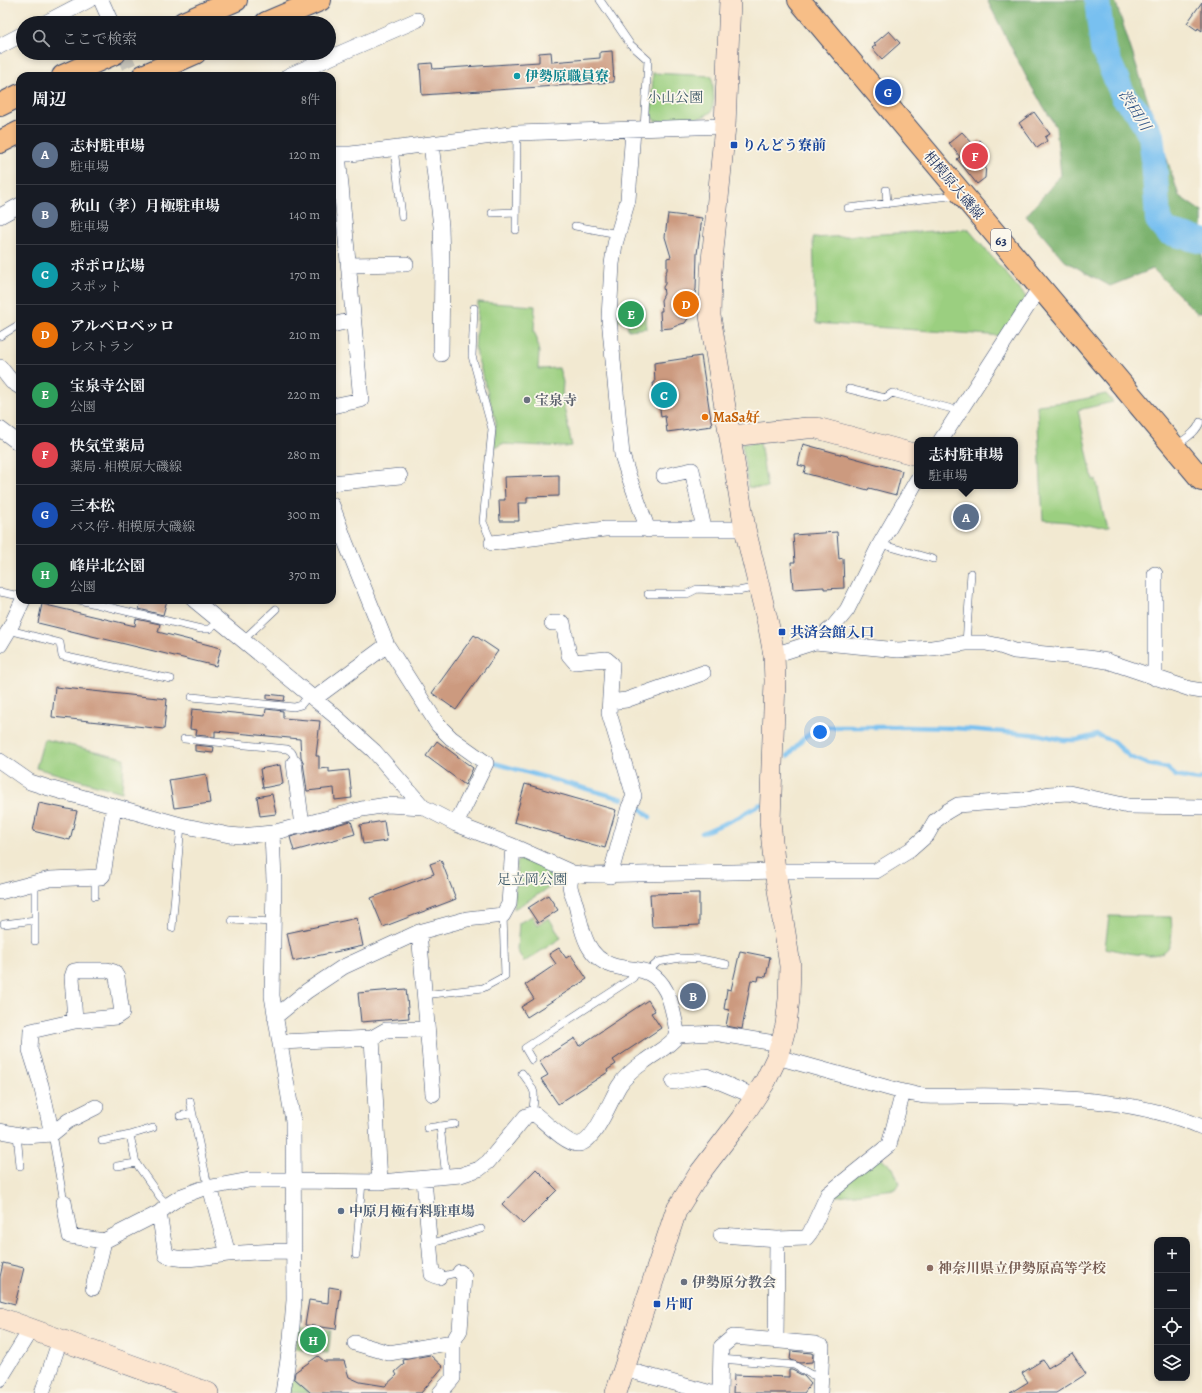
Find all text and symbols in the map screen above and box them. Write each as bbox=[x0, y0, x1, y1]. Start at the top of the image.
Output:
search box bbox=[16, 16, 336, 60]
icon: search bbox=[30, 27, 52, 49]
text: ここで検索 bbox=[62, 29, 137, 49]
place label: 伊勢原職員寮 bbox=[525, 67, 609, 86]
marker: 伊勢原職員寮 bbox=[512, 71, 522, 81]
pin: G bbox=[875, 77, 901, 107]
water label: 渋田川 bbox=[1115, 86, 1156, 136]
text: 周辺 bbox=[32, 88, 66, 111]
park label: 小山公園 bbox=[647, 88, 703, 107]
text: 8件 bbox=[301, 91, 320, 108]
text: 志村駐車場 bbox=[70, 136, 145, 156]
place label: りんどう寮前 bbox=[742, 136, 826, 155]
marker: りんどう寮前 bbox=[729, 140, 739, 150]
pin: F bbox=[962, 141, 988, 171]
text: A bbox=[41, 146, 49, 163]
text: 120 m bbox=[289, 146, 320, 163]
street label: 相模原大磯線 bbox=[919, 147, 988, 224]
text: 駐車場 bbox=[70, 158, 109, 175]
text: 秋山（孝）月極駐車場 bbox=[70, 196, 220, 216]
text: B bbox=[41, 206, 49, 223]
text: 140 m bbox=[289, 206, 320, 223]
text: 駐車場 bbox=[70, 218, 109, 235]
road number: 63 bbox=[991, 229, 1011, 251]
text: ポポロ広場 bbox=[70, 256, 145, 276]
text: C bbox=[41, 266, 49, 283]
text: 170 m bbox=[290, 266, 320, 283]
text: スポット bbox=[70, 278, 122, 295]
pin: D bbox=[673, 289, 699, 319]
pin: E bbox=[618, 299, 644, 329]
text: アルベロベッロ bbox=[70, 316, 174, 336]
text: D bbox=[40, 326, 50, 343]
text: 210 m bbox=[289, 326, 320, 343]
text: レストラン bbox=[70, 338, 135, 355]
text: 宝泉寺公園 bbox=[70, 376, 145, 396]
pin: C bbox=[651, 380, 677, 410]
text: E bbox=[41, 386, 49, 403]
text: 220 m bbox=[287, 386, 320, 403]
place label: 宝泉寺 bbox=[535, 391, 577, 410]
marker: 宝泉寺 bbox=[522, 395, 532, 405]
text: 公園 bbox=[70, 398, 96, 415]
place label: MaSa好 bbox=[713, 408, 760, 427]
marker: MaSa好 bbox=[700, 412, 710, 422]
text: 快気堂薬局 bbox=[70, 436, 145, 456]
popup bbox=[914, 437, 1018, 489]
text: 志村駐車場 bbox=[928, 445, 1004, 465]
text: F bbox=[42, 446, 48, 463]
text: 280 m bbox=[287, 446, 320, 463]
text: 薬局 · 相模原大磯線 bbox=[70, 458, 182, 475]
text: 駐車場 bbox=[928, 467, 968, 484]
text: 三本松 bbox=[70, 496, 115, 516]
pin: A bbox=[953, 502, 979, 532]
text: G bbox=[41, 506, 49, 523]
text: 300 m bbox=[287, 506, 320, 523]
text: バス停 · 相模原大磯線 bbox=[70, 518, 195, 535]
text: 峰岸北公園 bbox=[70, 556, 145, 576]
text: H bbox=[40, 566, 50, 583]
text: 370 m bbox=[289, 566, 320, 583]
text: 公園 bbox=[70, 578, 96, 595]
place label: 共済会館入口 bbox=[790, 623, 874, 642]
marker: 共済会館入口 bbox=[777, 627, 787, 637]
your location bbox=[810, 722, 830, 742]
park label: 足立岡公園 bbox=[497, 870, 567, 889]
pin: B bbox=[680, 981, 706, 1011]
place label: 中原月極有料駐車場 bbox=[349, 1202, 475, 1221]
marker: 中原月極有料駐車場 bbox=[336, 1206, 346, 1216]
map controls bbox=[1154, 1237, 1190, 1381]
button: + bbox=[1154, 1237, 1190, 1273]
place label: 神奈川県立伊勢原高等学校 bbox=[938, 1259, 1106, 1278]
marker: 神奈川県立伊勢原高等学校 bbox=[925, 1263, 935, 1273]
place label: 伊勢原分教会 bbox=[692, 1273, 776, 1292]
button: − bbox=[1154, 1273, 1190, 1309]
marker: 伊勢原分教会 bbox=[679, 1277, 689, 1287]
place label: 片町 bbox=[665, 1295, 694, 1314]
marker: 片町 bbox=[652, 1299, 662, 1309]
button: locate bbox=[1154, 1309, 1190, 1345]
pin: H bbox=[300, 1325, 326, 1355]
button: layers bbox=[1154, 1345, 1190, 1381]

